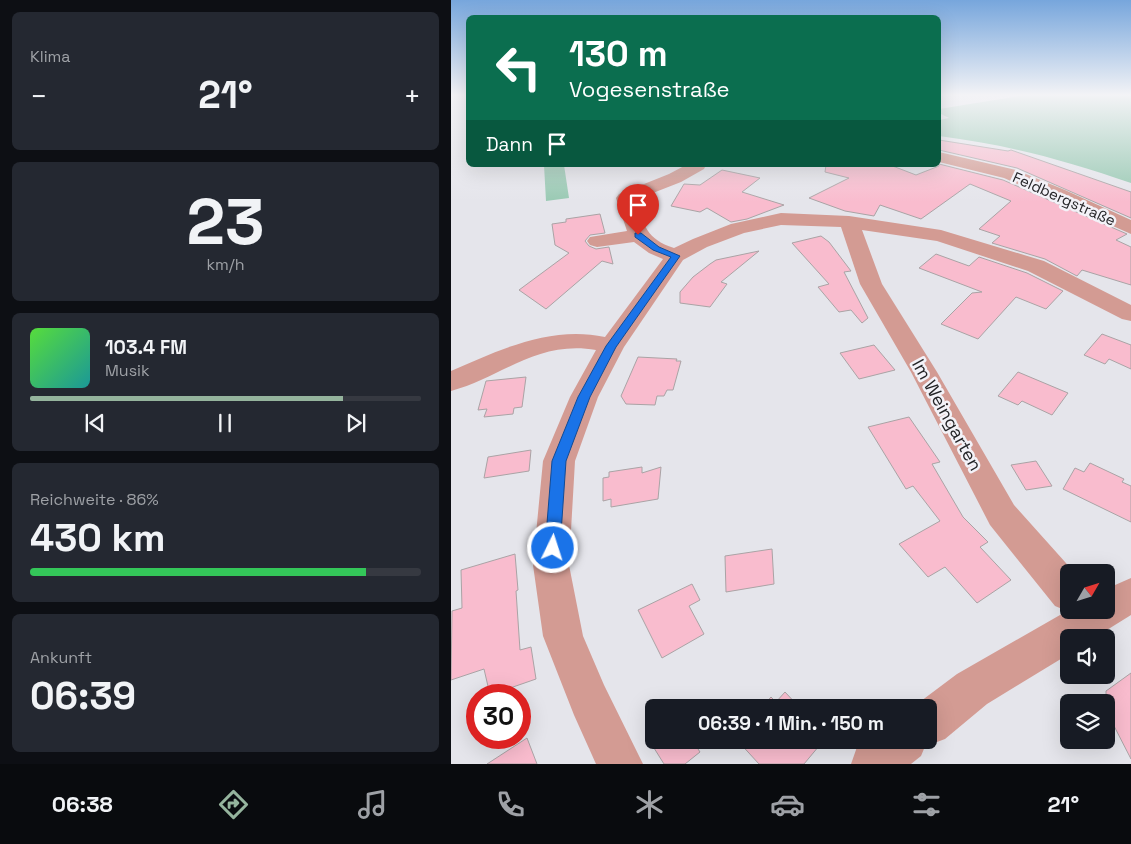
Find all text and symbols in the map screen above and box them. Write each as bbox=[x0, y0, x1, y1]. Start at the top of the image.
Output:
text: 130 m bbox=[569, 32, 668, 76]
icon: left bbox=[486, 35, 551, 100]
text: Klima bbox=[30, 46, 71, 67]
text: 21° bbox=[198, 71, 253, 119]
text: Vogesenstraße bbox=[569, 75, 730, 103]
text: − bbox=[30, 78, 47, 114]
text: + bbox=[404, 78, 421, 114]
icon: arrive bbox=[543, 130, 571, 158]
text: Dann bbox=[486, 132, 533, 157]
street label: Feldbergstraße bbox=[1010, 167, 1119, 230]
text: 23 bbox=[186, 180, 265, 263]
pin bbox=[617, 184, 659, 235]
icon: arrive bbox=[624, 191, 652, 219]
text: km/h bbox=[206, 254, 245, 275]
text: 103.4 FM bbox=[105, 335, 187, 360]
street label: Im Weingarten bbox=[907, 355, 988, 475]
text: Musik bbox=[105, 360, 150, 381]
icon: previous bbox=[81, 409, 109, 437]
icon: pause bbox=[211, 409, 239, 437]
icon: next bbox=[342, 409, 370, 437]
text: Reichweite · 86% bbox=[30, 489, 159, 510]
text: 430 km bbox=[30, 514, 165, 562]
position arrow bbox=[526, 521, 578, 573]
north arrow bbox=[1060, 564, 1115, 619]
map controls bbox=[1060, 564, 1115, 749]
button: sound bbox=[1060, 629, 1115, 684]
text: Ankunft bbox=[30, 647, 92, 668]
text: 06:39 bbox=[30, 672, 136, 720]
speed limit sign: 30 bbox=[466, 684, 531, 749]
button: layers bbox=[1060, 694, 1115, 749]
text: 06:39 · 1 Min. · 150 m bbox=[698, 711, 884, 736]
icon: directions bbox=[216, 787, 251, 822]
icon: music bbox=[355, 787, 390, 822]
icon: phone bbox=[493, 787, 528, 822]
icon: climate bbox=[632, 787, 667, 822]
icon: car bbox=[770, 787, 805, 822]
icon: filters bbox=[909, 787, 944, 822]
text: 06:38 bbox=[52, 790, 113, 818]
text: 21° bbox=[1047, 790, 1079, 818]

